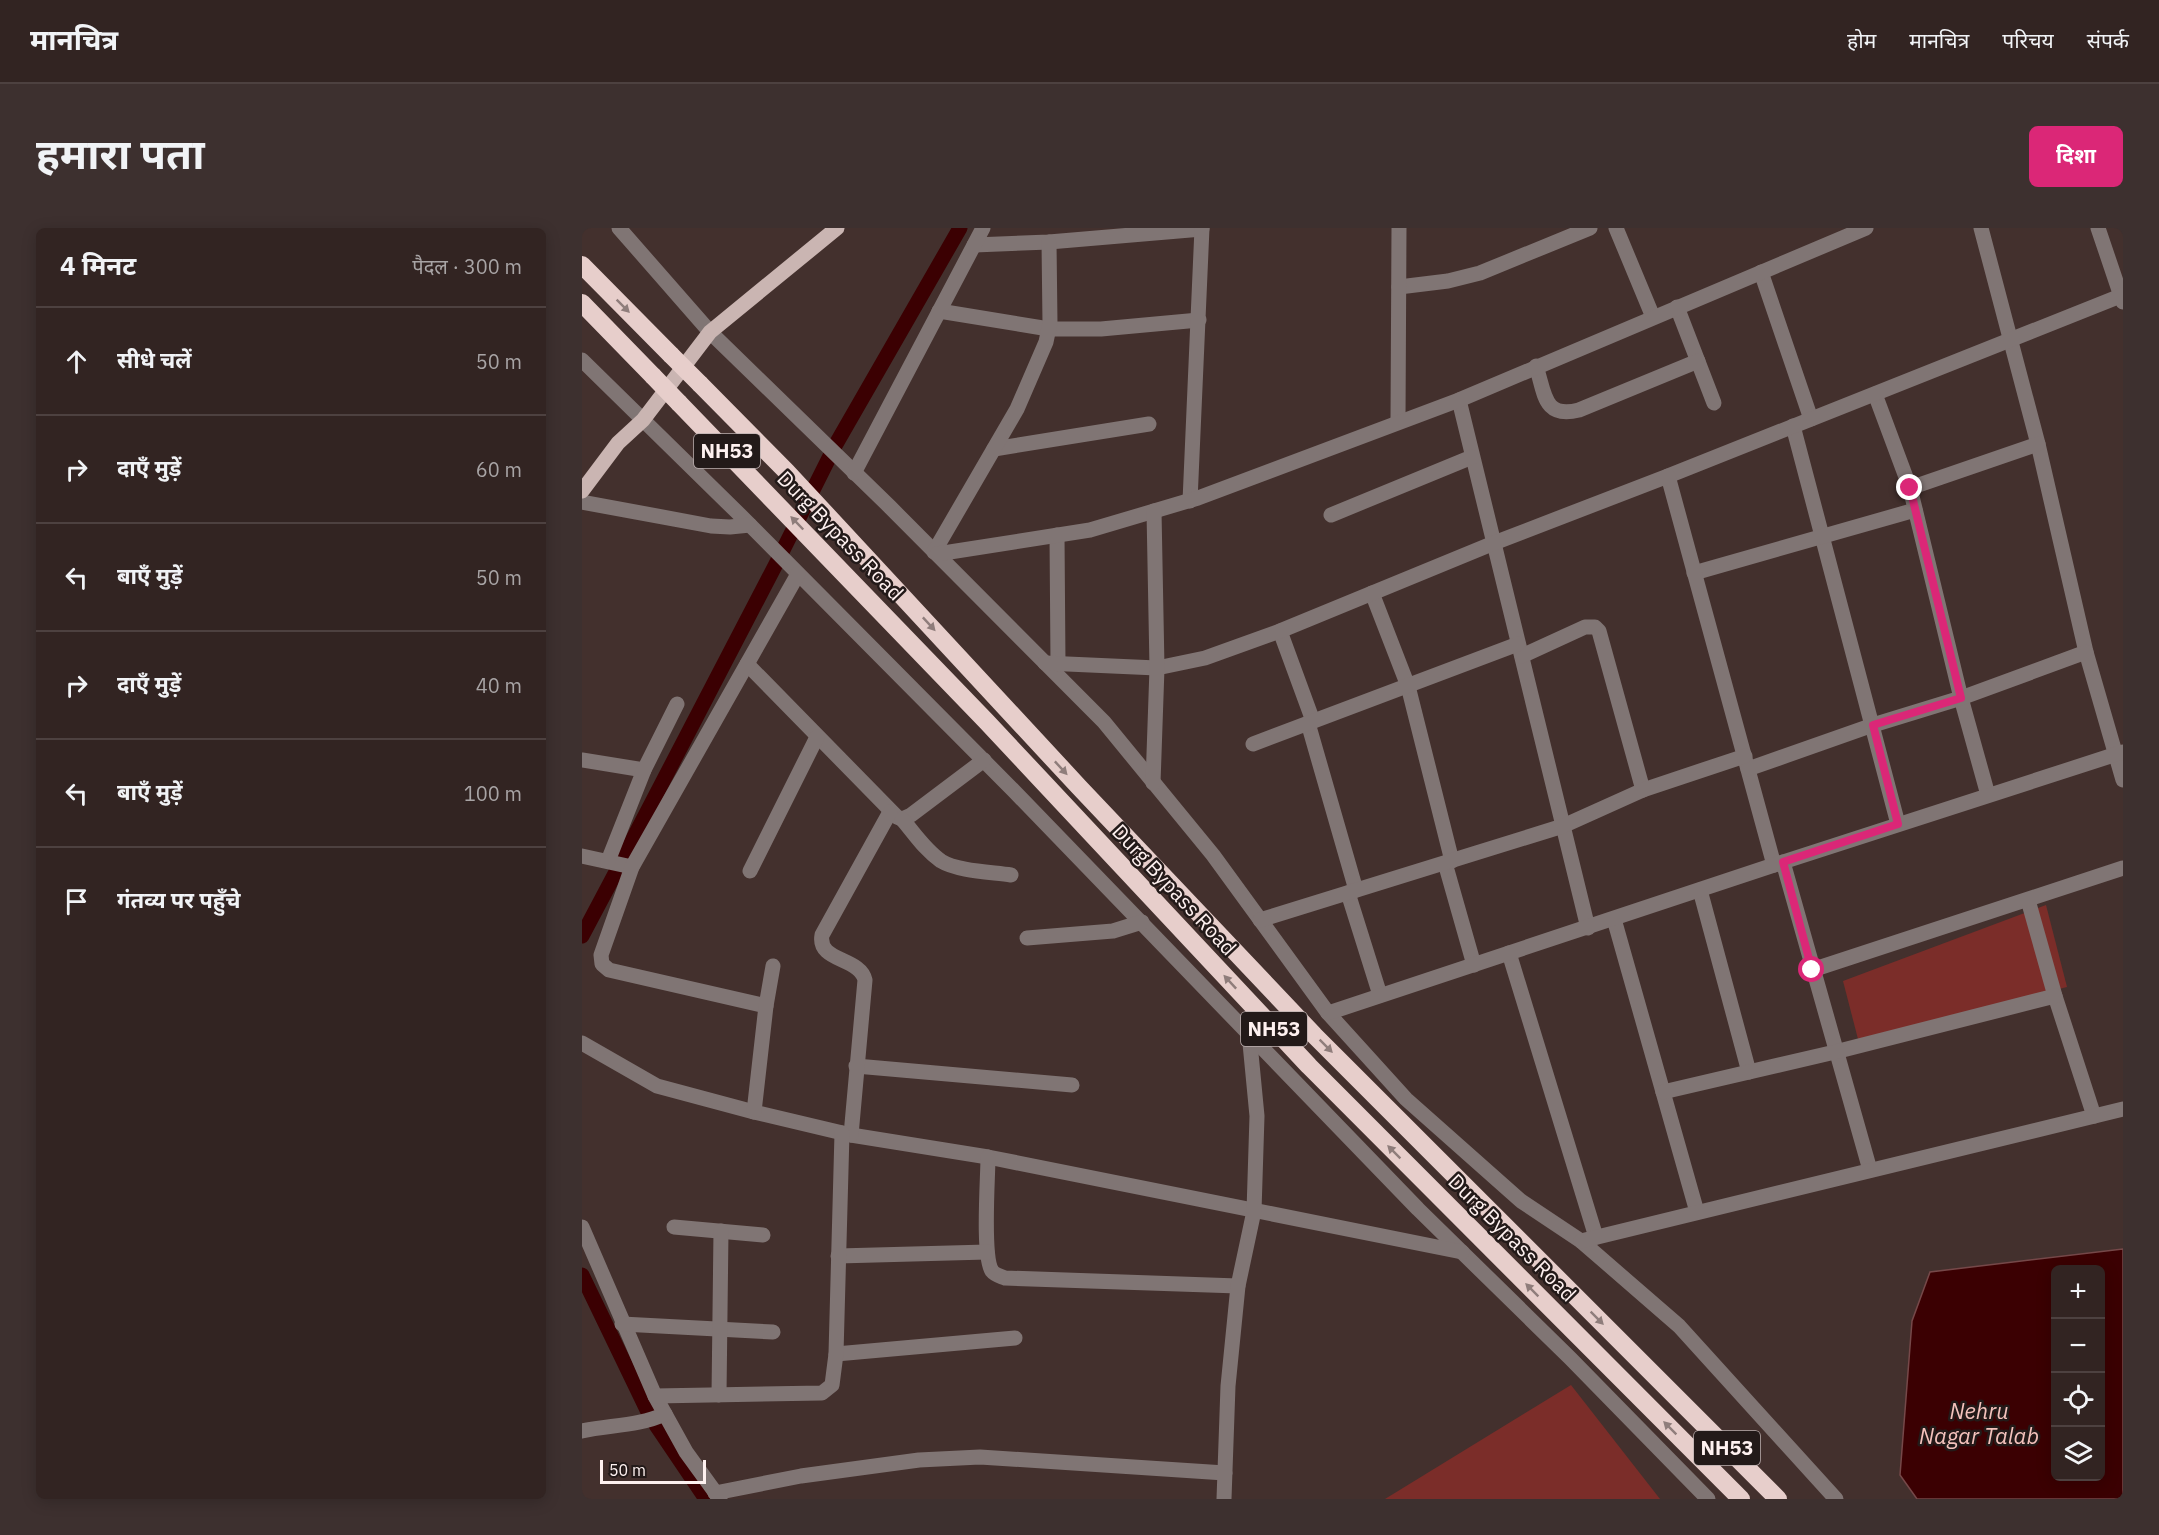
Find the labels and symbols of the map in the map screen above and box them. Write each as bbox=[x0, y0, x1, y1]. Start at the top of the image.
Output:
one-way arrow bbox=[616, 299, 630, 313]
road number: NH53 bbox=[694, 434, 760, 468]
street label: Durg Bypass Road bbox=[772, 464, 910, 606]
route end bbox=[1896, 474, 1922, 500]
one-way arrow bbox=[790, 516, 804, 530]
one-way arrow bbox=[922, 617, 936, 632]
one-way arrow bbox=[1054, 760, 1068, 775]
street label: Durg Bypass Road bbox=[1106, 818, 1243, 961]
route start bbox=[1798, 956, 1824, 982]
one-way arrow bbox=[1223, 975, 1237, 989]
road number: NH53 bbox=[1241, 1012, 1307, 1046]
one-way arrow bbox=[1318, 1039, 1332, 1053]
one-way arrow bbox=[1388, 1146, 1402, 1160]
street label: Durg Bypass Road bbox=[1443, 1167, 1583, 1307]
one-way arrow bbox=[1526, 1284, 1540, 1298]
one-way arrow bbox=[1590, 1310, 1604, 1324]
water label: Nehru Nagar Talab bbox=[1919, 1396, 2039, 1450]
one-way arrow bbox=[1663, 1421, 1677, 1436]
road number: NH53 bbox=[1694, 1431, 1760, 1465]
scale bar bbox=[600, 1457, 706, 1484]

